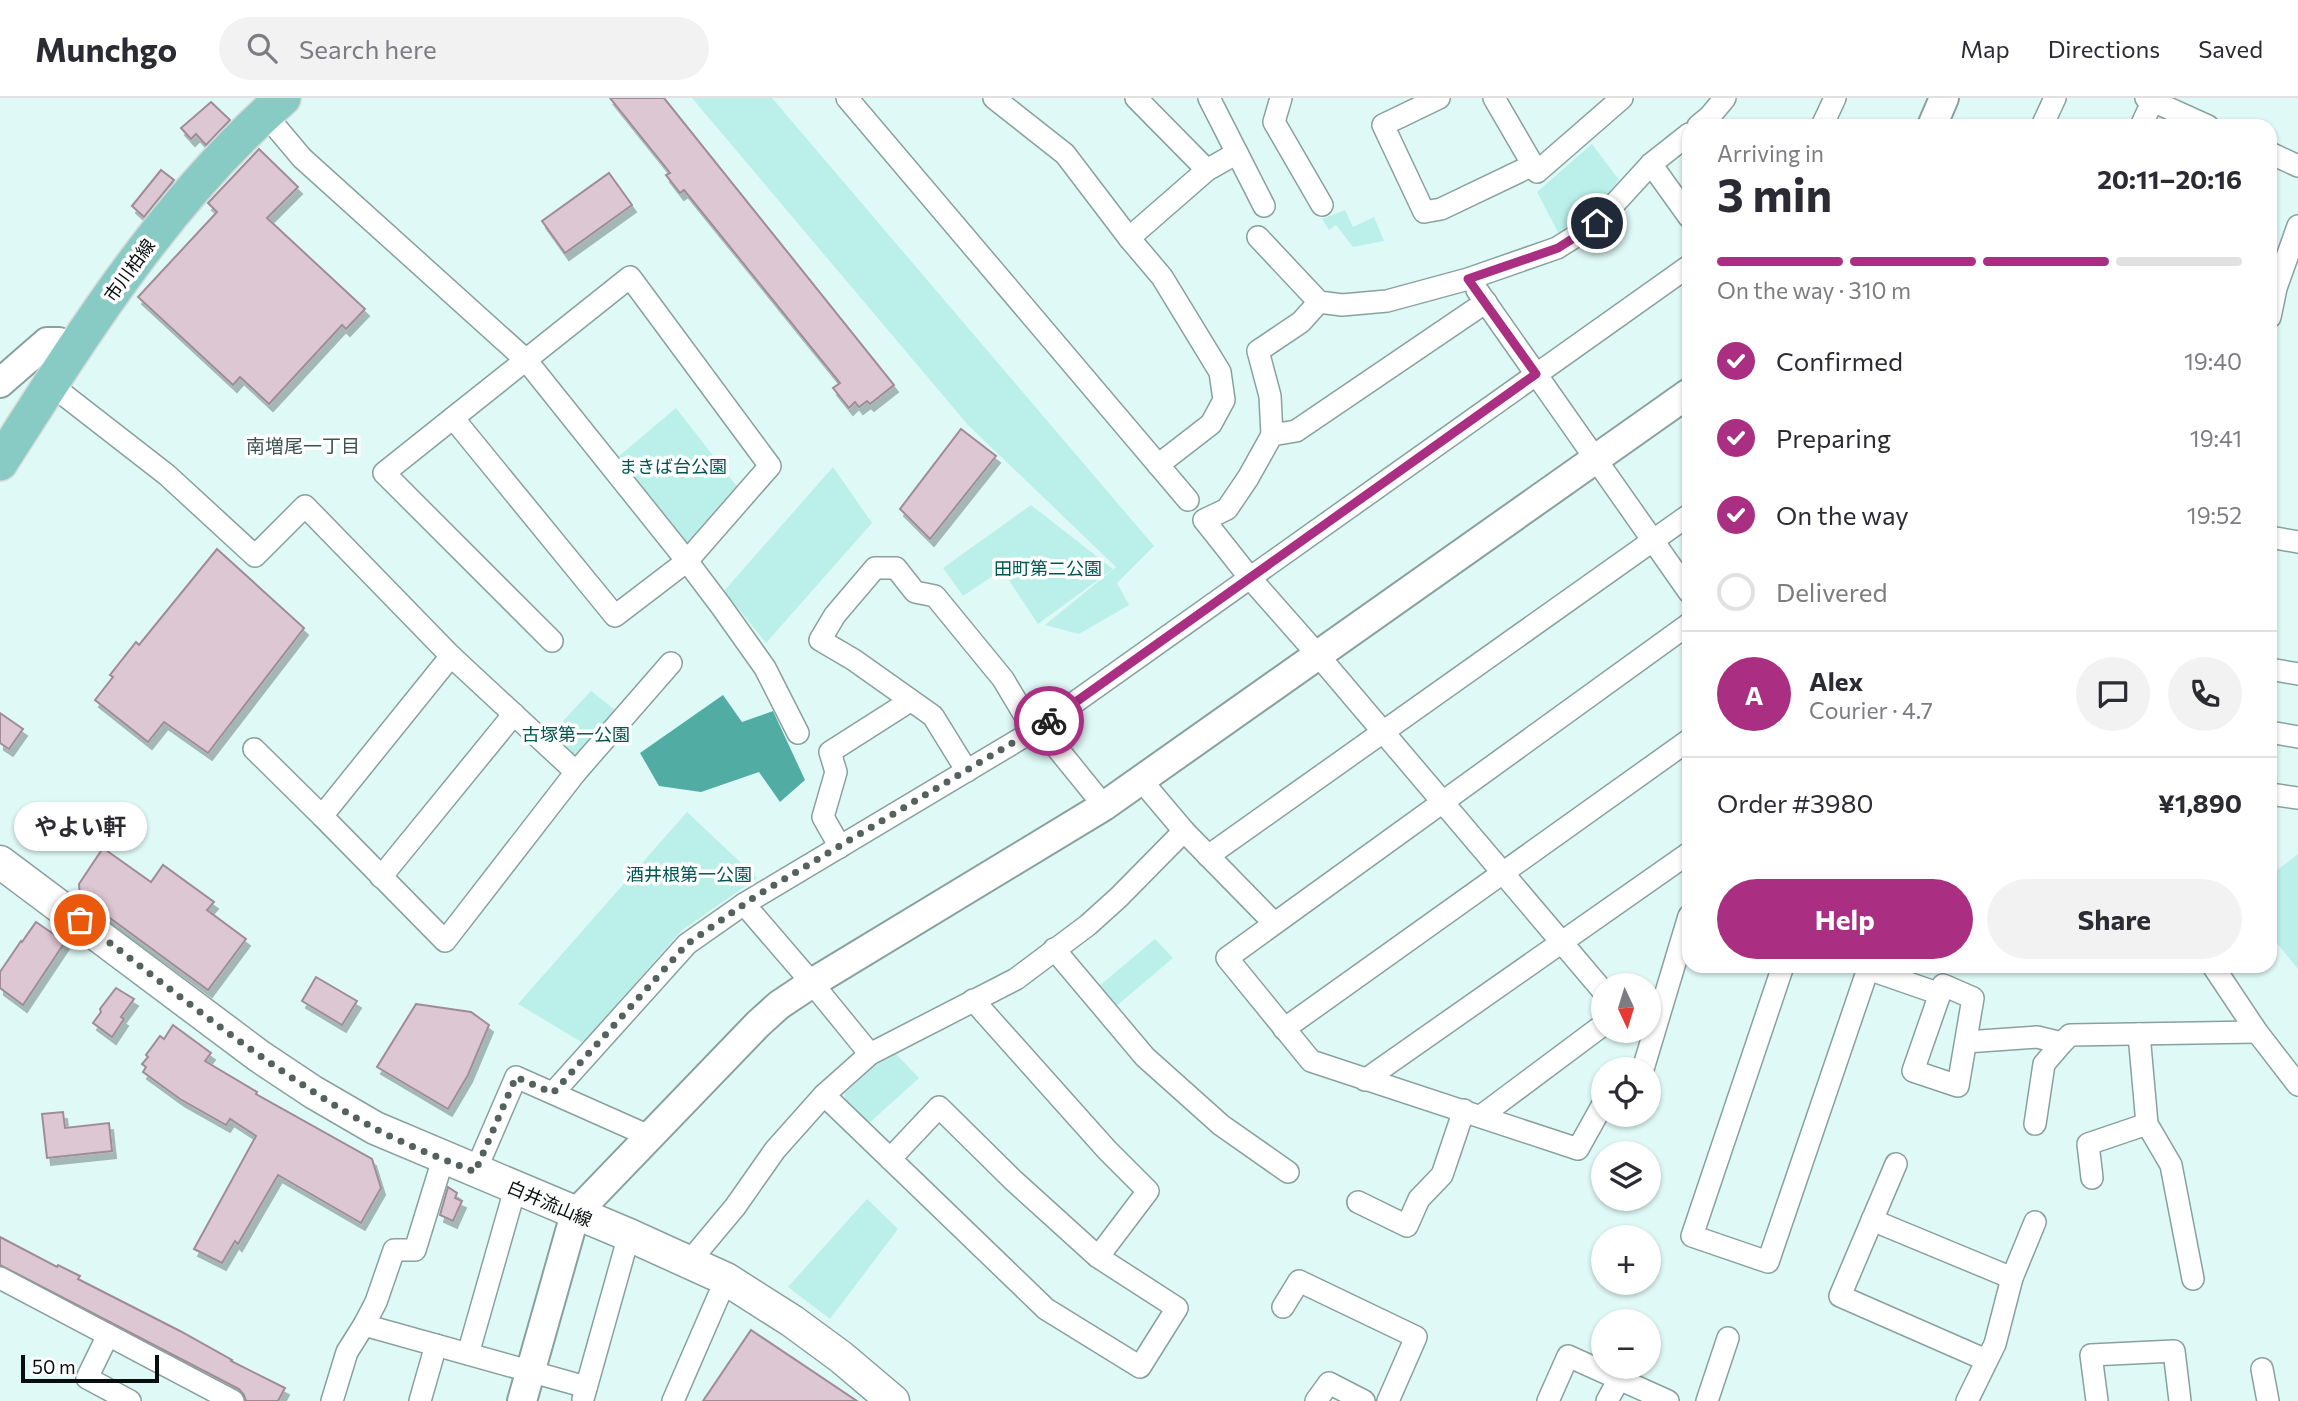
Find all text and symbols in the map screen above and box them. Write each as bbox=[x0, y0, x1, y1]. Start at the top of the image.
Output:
search box bbox=[219, 17, 709, 80]
text: Munchgo bbox=[35, 28, 177, 69]
icon: search bbox=[243, 29, 281, 67]
text: Search here bbox=[299, 33, 437, 64]
text: Map bbox=[1960, 34, 2010, 63]
text: Directions bbox=[2048, 34, 2160, 63]
text: Saved bbox=[2198, 34, 2263, 63]
text: Arriving in bbox=[1717, 139, 1824, 167]
text: 20:11–20:16 bbox=[2097, 163, 2242, 194]
text: 3 min bbox=[1717, 165, 1832, 221]
pin bbox=[1567, 193, 1627, 253]
icon: home bbox=[1578, 204, 1616, 242]
street label: 市川柏線 bbox=[99, 234, 159, 306]
text: On the way · 310 m bbox=[1717, 276, 1911, 304]
icon: check bbox=[1717, 342, 1755, 380]
text: Confirmed bbox=[1776, 345, 1903, 376]
text: 19:40 bbox=[2184, 347, 2242, 375]
icon: check bbox=[1717, 419, 1755, 457]
text: Preparing bbox=[1776, 422, 1891, 453]
text: 19:41 bbox=[2190, 424, 2242, 452]
district label: 南増尾一丁目 bbox=[246, 434, 360, 457]
park label: まきば台公園 bbox=[619, 455, 727, 477]
icon: check bbox=[1717, 496, 1755, 534]
text: On the way bbox=[1776, 499, 1909, 530]
text: 19:52 bbox=[2187, 501, 2242, 529]
park label: 田町第二公園 bbox=[994, 557, 1102, 579]
text: Delivered bbox=[1776, 576, 1887, 607]
button: chat bbox=[2076, 657, 2150, 731]
button: phone bbox=[2168, 657, 2242, 731]
text: Alex bbox=[1809, 665, 1863, 696]
text: A bbox=[1745, 679, 1763, 710]
courier bbox=[1014, 686, 1084, 756]
text: Courier · 4.7 bbox=[1809, 696, 1933, 724]
icon: bike bbox=[1030, 702, 1068, 740]
park label: 古塚第一公園 bbox=[522, 723, 630, 745]
text: Order #3980 bbox=[1717, 787, 1873, 818]
text: ¥1,890 bbox=[2158, 787, 2242, 818]
callout: やよい軒 bbox=[14, 801, 146, 850]
text: やよい軒 bbox=[35, 812, 127, 840]
park label: 酒井根第一公園 bbox=[626, 863, 752, 885]
button: Help bbox=[1717, 879, 1973, 959]
button: Share bbox=[1987, 879, 2242, 959]
pin bbox=[50, 890, 110, 950]
icon: bag bbox=[61, 901, 99, 939]
north arrow bbox=[1591, 973, 1661, 1043]
map controls bbox=[1591, 973, 1661, 1379]
button: locate bbox=[1591, 1057, 1661, 1127]
button: layers bbox=[1591, 1141, 1661, 1211]
street label: 白井流山線 bbox=[504, 1175, 596, 1231]
button: + bbox=[1591, 1225, 1661, 1295]
button: − bbox=[1591, 1309, 1661, 1379]
scale bar bbox=[21, 1352, 159, 1384]
text: 50 m bbox=[32, 1355, 76, 1378]

